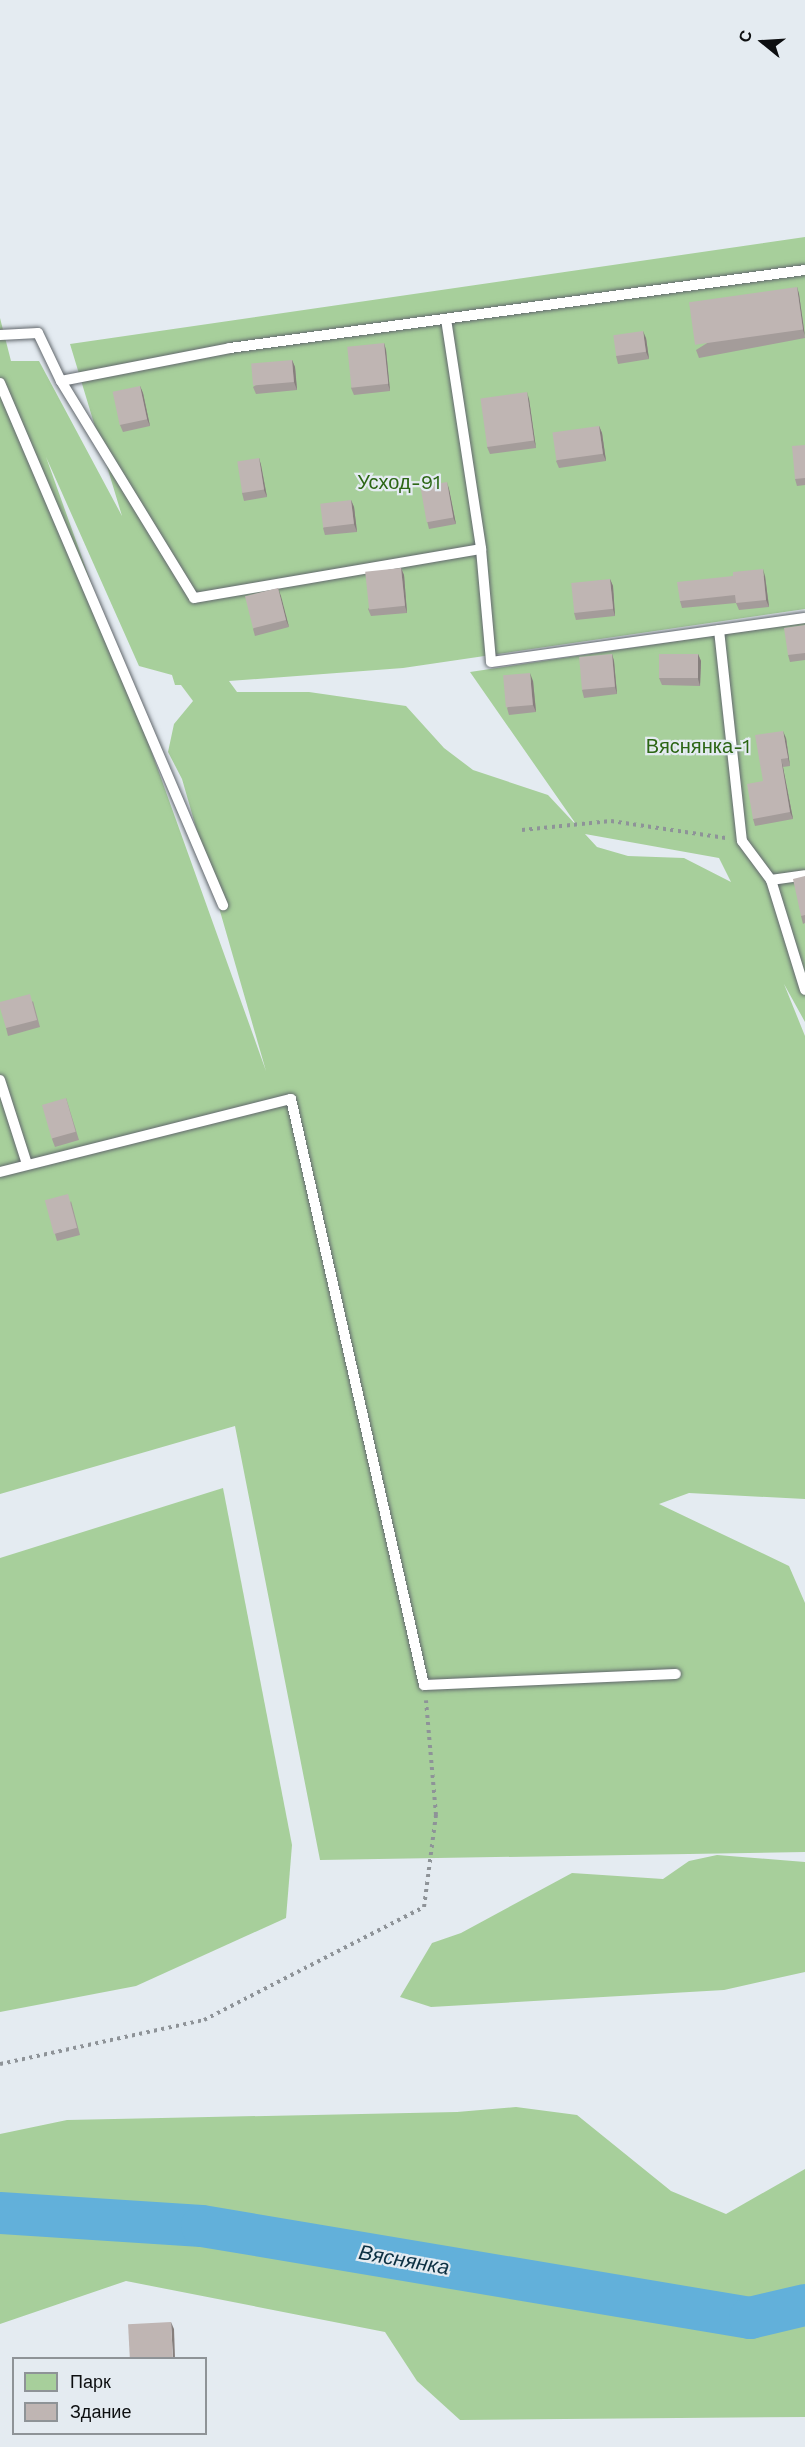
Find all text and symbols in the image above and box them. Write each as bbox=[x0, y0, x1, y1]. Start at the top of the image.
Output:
north arrow bbox=[733, 12, 793, 72]
text: С bbox=[735, 28, 756, 45]
park label: Усход-91 bbox=[357, 470, 441, 494]
park label: Вяснянка-1 bbox=[646, 734, 750, 758]
water label: Вяснянка bbox=[357, 2240, 451, 2280]
legend bbox=[12, 2357, 207, 2435]
text: Парк bbox=[70, 2371, 111, 2392]
text: Здание bbox=[70, 2401, 131, 2422]

